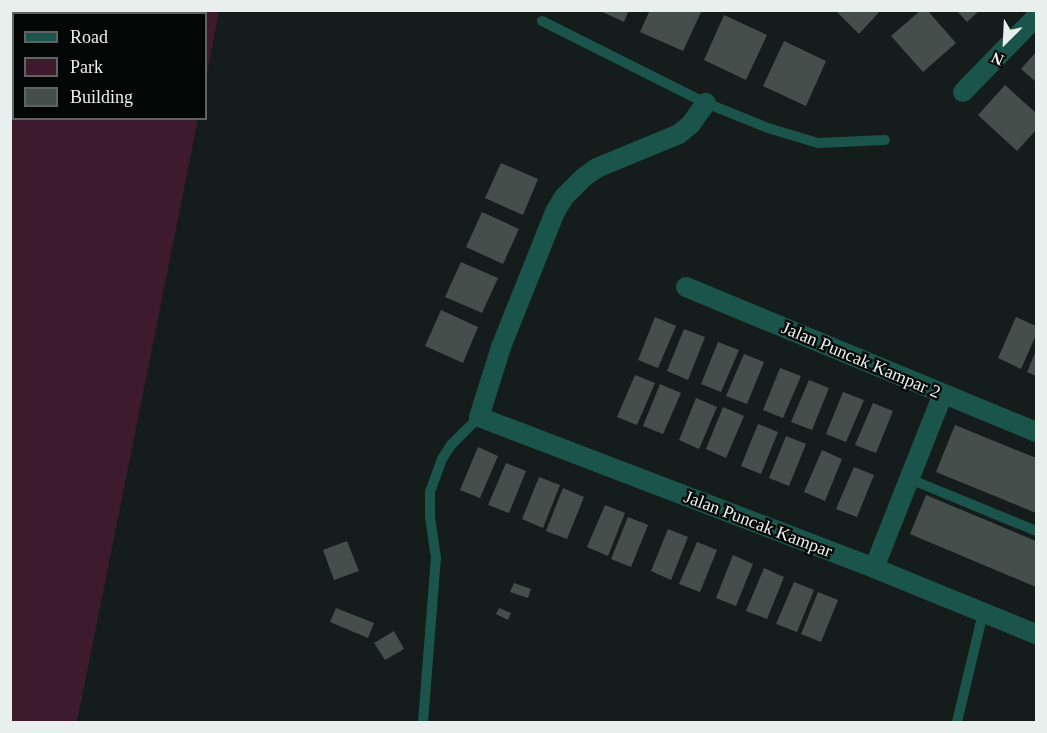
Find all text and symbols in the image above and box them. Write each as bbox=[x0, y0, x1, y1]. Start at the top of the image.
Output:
legend bbox=[12, 12, 207, 120]
north arrow bbox=[975, 12, 1035, 72]
text: Road bbox=[70, 27, 108, 47]
text: N bbox=[989, 49, 1006, 69]
text: Park bbox=[70, 57, 103, 77]
text: Building bbox=[70, 87, 133, 107]
street label: Jalan Puncak Kampar 2 bbox=[778, 317, 944, 403]
street label: Jalan Puncak Kampar bbox=[681, 486, 835, 562]

